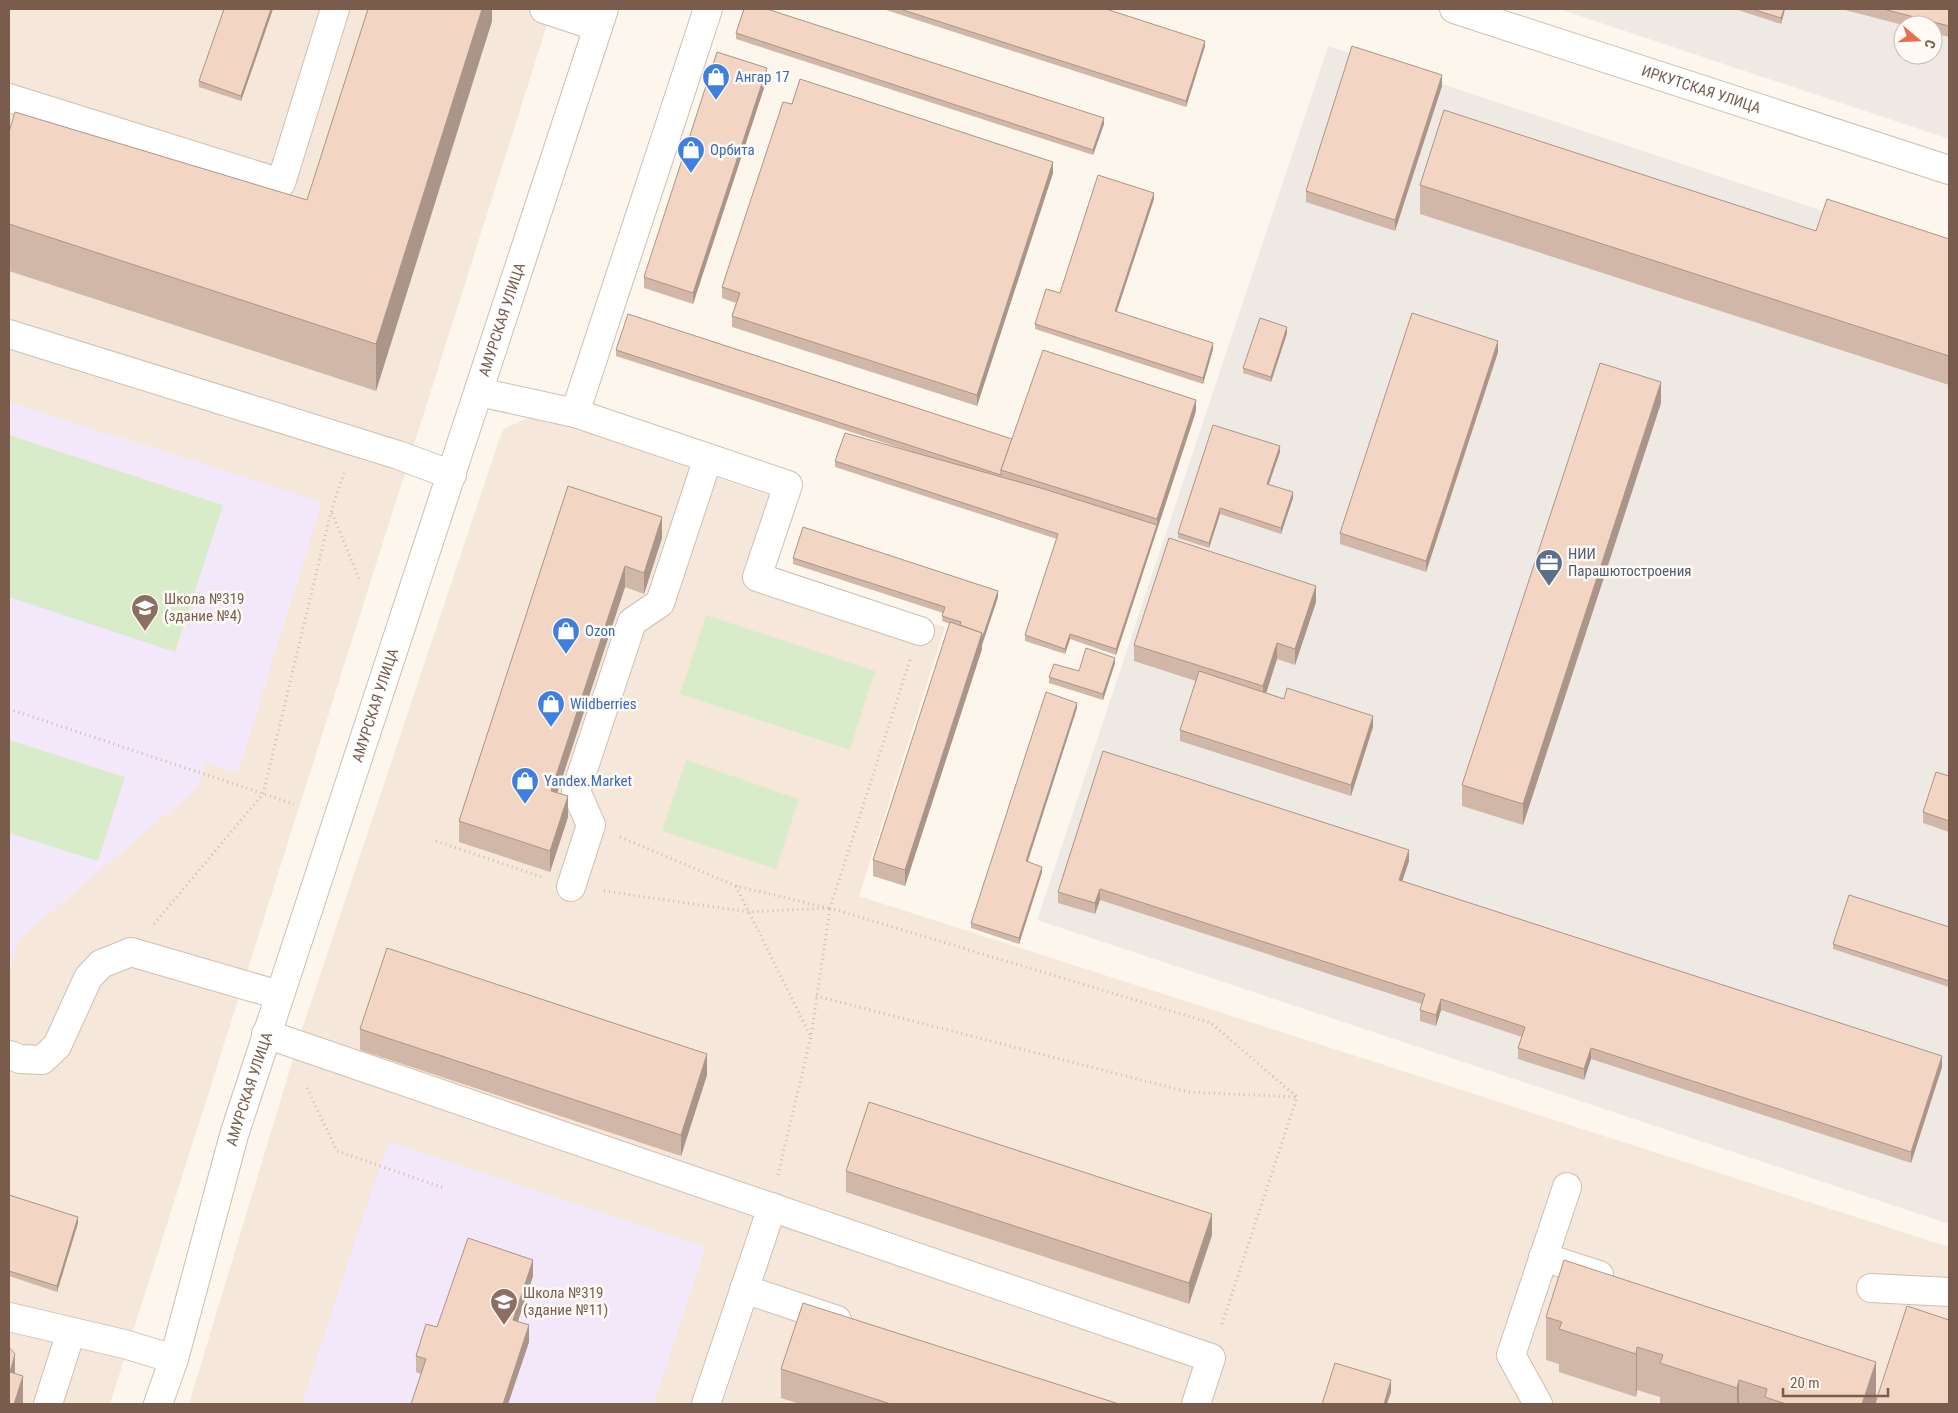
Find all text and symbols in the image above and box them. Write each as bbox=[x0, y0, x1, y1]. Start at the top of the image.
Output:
north arrow bbox=[1893, 15, 1943, 65]
text: С bbox=[1921, 38, 1939, 51]
shop icon: Ангар 17 bbox=[701, 62, 731, 101]
street label: ИРКУТСКАЯ УЛИЦА bbox=[1639, 62, 1763, 117]
place label: Ангар 17 bbox=[735, 68, 790, 86]
shop icon: Орбита bbox=[676, 135, 706, 174]
place label: Орбита bbox=[710, 141, 755, 159]
street label: АМУРСКАЯ УЛИЦА bbox=[475, 260, 529, 379]
place label: НИИ Парашютостроения bbox=[1568, 545, 1692, 580]
office icon: НИИ Парашютостроения bbox=[1534, 548, 1564, 587]
place label: Школа №319 (здание №4) bbox=[164, 590, 244, 625]
school or university icon: Школа №319 (здание №4) bbox=[130, 593, 160, 632]
shop icon: Ozon bbox=[551, 616, 581, 655]
place label: Ozon bbox=[585, 622, 615, 640]
street label: АМУРСКАЯ УЛИЦА bbox=[348, 646, 402, 765]
shop icon: Wildberries bbox=[536, 689, 566, 728]
place label: Wildberries bbox=[570, 695, 637, 713]
shop icon: Yandex.Market bbox=[510, 766, 540, 805]
place label: Yandex.Market bbox=[544, 772, 632, 790]
street label: АМУРСКАЯ УЛИЦА bbox=[222, 1030, 276, 1148]
place label: Школа №319 (здание №11) bbox=[523, 1284, 608, 1319]
school or university icon: Школа №319 (здание №11) bbox=[489, 1287, 519, 1326]
scale bar bbox=[1783, 1366, 1888, 1398]
text: 20 m bbox=[1790, 1374, 1820, 1392]

